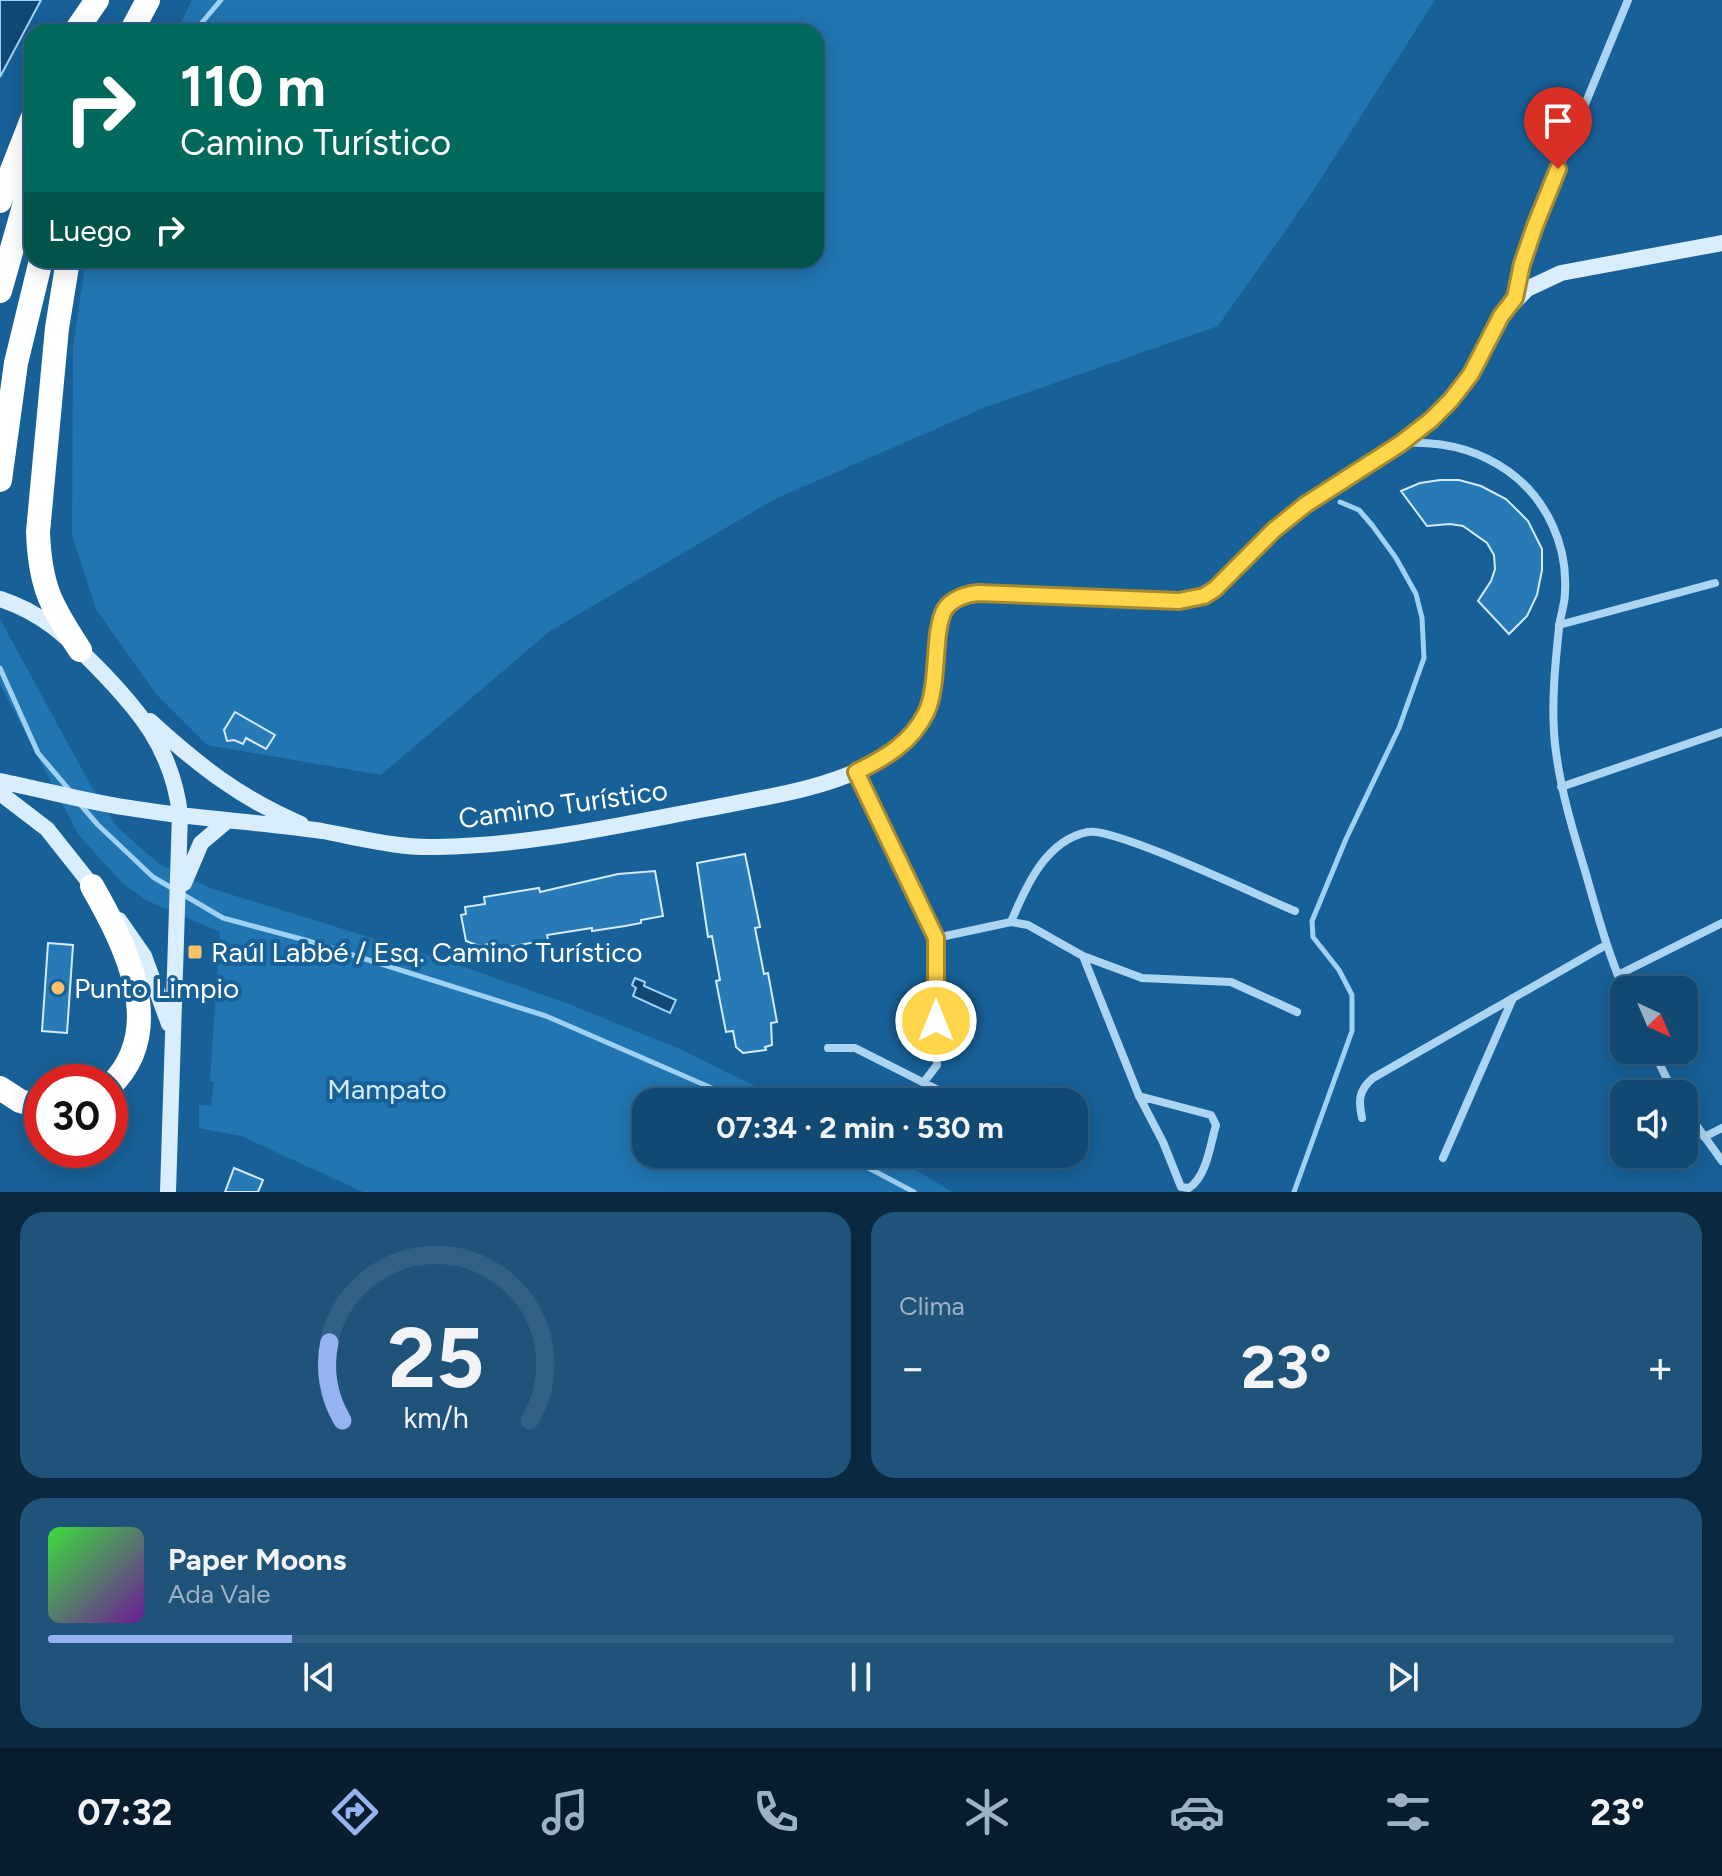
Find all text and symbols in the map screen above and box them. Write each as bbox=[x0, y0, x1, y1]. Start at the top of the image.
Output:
text: 110 m bbox=[180, 53, 326, 120]
icon: right bbox=[48, 56, 152, 160]
pin bbox=[1524, 87, 1592, 169]
icon: arrive bbox=[1536, 99, 1580, 143]
text: Camino Turístico bbox=[180, 121, 451, 164]
icon: right bbox=[148, 208, 192, 252]
text: Luego bbox=[48, 212, 132, 249]
street label: Camino Turístico bbox=[456, 772, 670, 836]
place label: Raúl Labbé / Esq. Camino Turístico bbox=[211, 935, 643, 969]
marker: Raúl Labbé / Esq. Camino Turístico bbox=[186, 943, 204, 961]
place label: Punto Limpio bbox=[74, 971, 239, 1005]
north arrow bbox=[1610, 976, 1698, 1064]
map controls bbox=[1610, 976, 1698, 1168]
marker: Punto Limpio bbox=[49, 979, 67, 997]
position arrow bbox=[894, 979, 978, 1063]
speed limit sign: 30 bbox=[24, 1064, 128, 1168]
park label: Mampato bbox=[327, 1072, 447, 1106]
button: sound bbox=[1610, 1080, 1698, 1168]
text: 07:34 · 2 min · 530 m bbox=[716, 1109, 1004, 1146]
text: Clima bbox=[899, 1290, 965, 1322]
text: 25 bbox=[387, 1308, 484, 1408]
text: 23° bbox=[1241, 1331, 1332, 1403]
text: − bbox=[899, 1341, 926, 1394]
text: + bbox=[1647, 1341, 1674, 1394]
text: km/h bbox=[403, 1401, 468, 1435]
text: Paper Moons bbox=[168, 1541, 347, 1578]
text: Ada Vale bbox=[168, 1578, 271, 1610]
icon: previous bbox=[297, 1655, 341, 1699]
icon: pause bbox=[839, 1655, 883, 1699]
icon: next bbox=[1381, 1655, 1425, 1699]
icon: directions bbox=[327, 1784, 383, 1840]
icon: music bbox=[537, 1784, 593, 1840]
icon: phone bbox=[748, 1784, 804, 1840]
icon: climate bbox=[959, 1784, 1015, 1840]
icon: car bbox=[1169, 1784, 1225, 1840]
icon: filters bbox=[1380, 1784, 1436, 1840]
text: 07:32 bbox=[77, 1791, 172, 1834]
text: 23° bbox=[1590, 1791, 1645, 1834]

